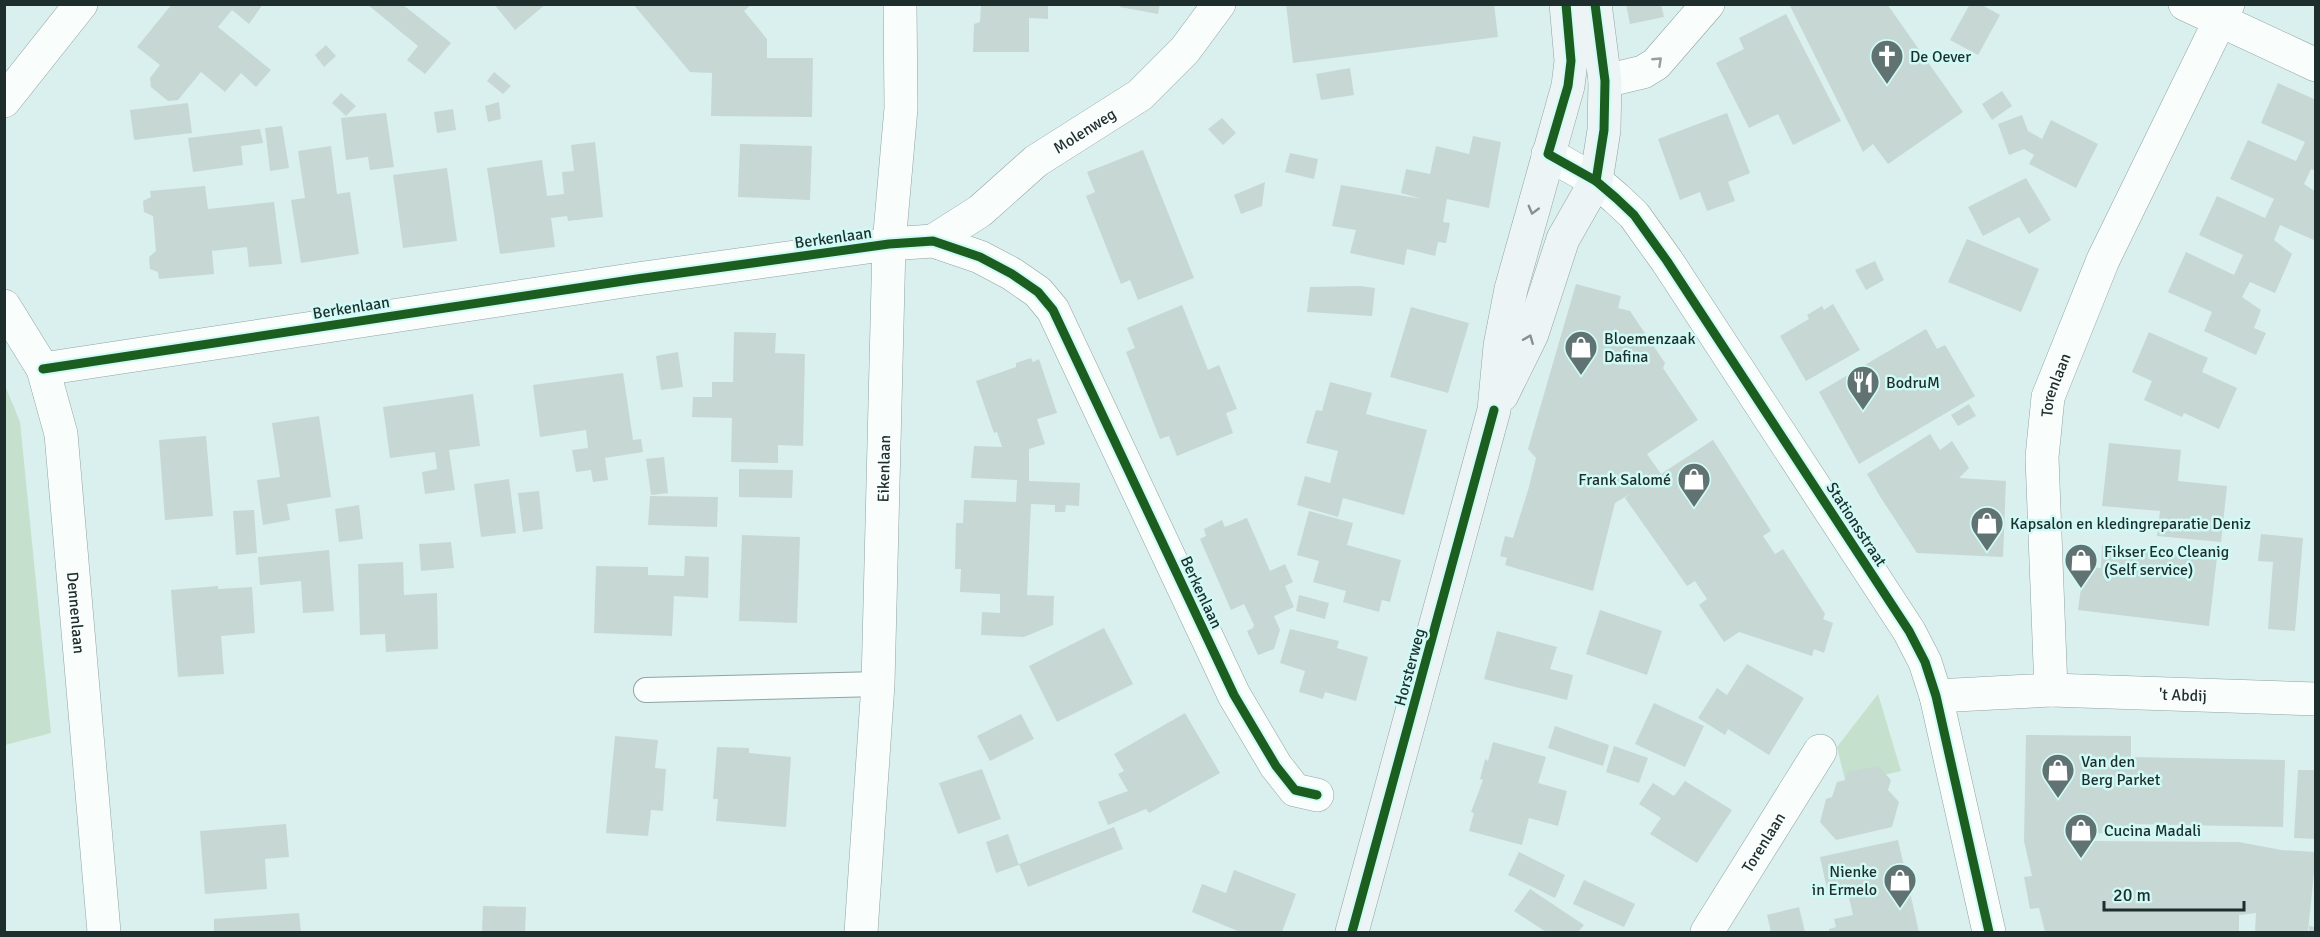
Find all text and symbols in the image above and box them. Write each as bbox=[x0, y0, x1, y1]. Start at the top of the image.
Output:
church icon: De Oever bbox=[1869, 38, 1905, 85]
place label: De Oever bbox=[1910, 47, 1971, 67]
one-way arrow bbox=[1651, 57, 1662, 68]
street label: Molenweg bbox=[1050, 104, 1120, 158]
one-way arrow bbox=[1528, 205, 1540, 215]
street label: Berkenlaan bbox=[793, 223, 873, 253]
street label: Berkenlaan bbox=[311, 292, 391, 324]
shop icon: Bloemenzaak Dafina bbox=[1563, 329, 1599, 376]
place label: Bloemenzaak Dafina bbox=[1604, 329, 1695, 367]
one-way arrow bbox=[1522, 334, 1534, 345]
street label: Torenlaan bbox=[2037, 350, 2076, 418]
restaurant icon: BodruM bbox=[1845, 364, 1881, 411]
place label: BodruM bbox=[1886, 373, 1940, 393]
street label: Eikenlaan bbox=[874, 435, 895, 503]
shop icon: Frank Salomé bbox=[1676, 461, 1712, 508]
place label: Frank Salomé bbox=[1578, 470, 1671, 490]
street label: Stationsstraat bbox=[1821, 479, 1891, 571]
shop icon: Kapsalon en kledingreparatie Deniz bbox=[1969, 505, 2005, 552]
place label: Kapsalon en kledingreparatie Deniz bbox=[2010, 514, 2251, 534]
shop icon: Fikser Eco Cleanig (Self service) bbox=[2063, 542, 2099, 589]
place label: Fikser Eco Cleanig (Self service) bbox=[2104, 542, 2229, 580]
street label: Berkenlaan bbox=[1176, 553, 1227, 632]
street label: Dennenlaan bbox=[62, 571, 89, 655]
street label: Horsterweg bbox=[1390, 626, 1430, 708]
street label: 't Abdij bbox=[2159, 685, 2207, 706]
shop icon: Van den Berg Parket bbox=[2040, 752, 2076, 799]
place label: Van den Berg Parket bbox=[2081, 752, 2161, 790]
street label: Torenlaan bbox=[1738, 809, 1790, 876]
shop icon: Cucina Madali bbox=[2063, 812, 2099, 859]
place label: Cucina Madali bbox=[2104, 821, 2201, 841]
place label: Nienke in Ermelo bbox=[1812, 862, 1877, 900]
shop icon: Nienke in Ermelo bbox=[1882, 862, 1918, 909]
scale bar bbox=[2104, 874, 2244, 912]
text: 20 m bbox=[2113, 884, 2151, 906]

